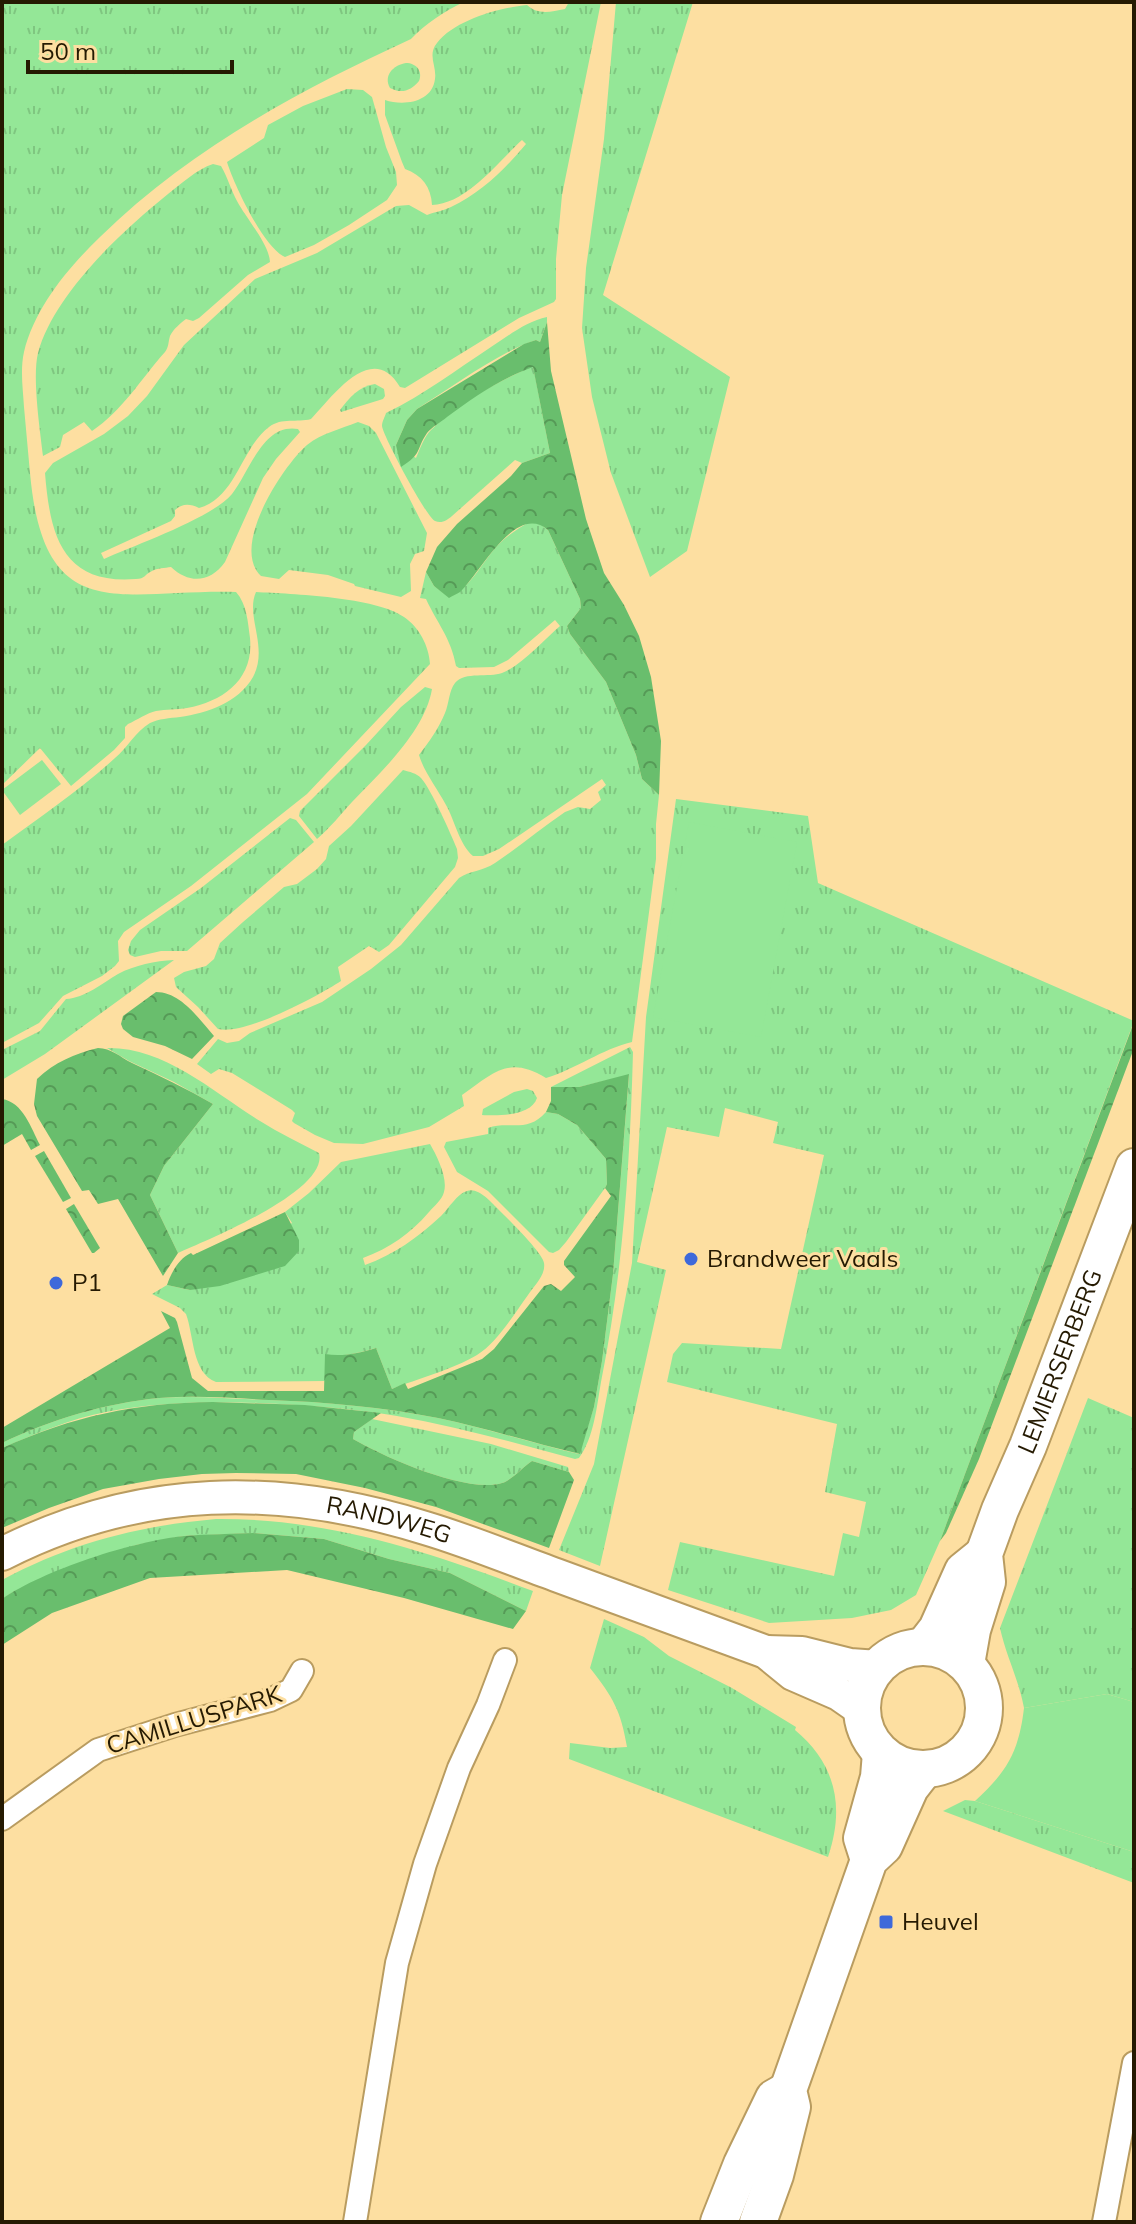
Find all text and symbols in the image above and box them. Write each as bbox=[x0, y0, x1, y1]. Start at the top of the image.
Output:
scale bar bbox=[28, 24, 232, 74]
text: 50 m bbox=[40, 36, 96, 66]
place label: Brandweer Vaals bbox=[707, 1243, 898, 1273]
marker: Brandweer Vaals bbox=[682, 1250, 700, 1268]
street label: LEMIERSERBERG bbox=[1010, 1265, 1108, 1458]
place label: P1 bbox=[72, 1267, 102, 1297]
marker: P1 bbox=[47, 1274, 65, 1292]
street label: RANDWEG bbox=[324, 1489, 455, 1549]
street label: CAMILLUSPARK bbox=[102, 1678, 286, 1760]
place label: Heuvel bbox=[902, 1906, 979, 1936]
marker: Heuvel bbox=[877, 1913, 895, 1931]

